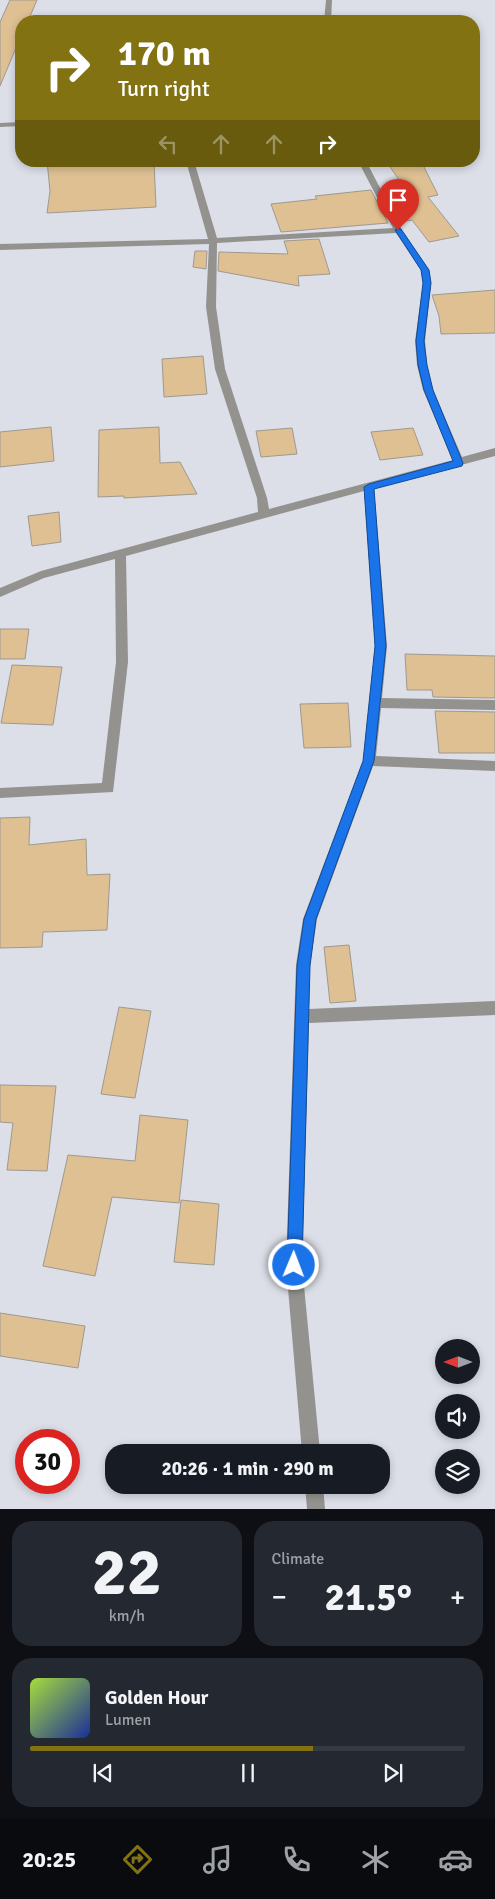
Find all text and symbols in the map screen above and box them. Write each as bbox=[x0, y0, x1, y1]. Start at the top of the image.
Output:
text: 170 m bbox=[118, 32, 211, 75]
icon: right bbox=[35, 35, 100, 100]
text: Turn right bbox=[118, 75, 210, 102]
icon: left bbox=[154, 130, 182, 158]
icon: ahead bbox=[207, 130, 235, 158]
icon: ahead bbox=[260, 130, 288, 158]
icon: right bbox=[313, 130, 341, 158]
pin bbox=[377, 179, 419, 230]
icon: arrive bbox=[384, 186, 412, 214]
position arrow bbox=[267, 1238, 319, 1290]
north arrow bbox=[435, 1339, 480, 1384]
map controls bbox=[435, 1339, 480, 1494]
button: sound bbox=[435, 1394, 480, 1439]
speed limit sign: 30 bbox=[15, 1429, 80, 1494]
button: layers bbox=[435, 1449, 480, 1494]
text: 20:26 · 1 min · 290 m bbox=[161, 1457, 334, 1481]
text: 22 bbox=[92, 1533, 162, 1613]
text: Climate bbox=[272, 1549, 324, 1569]
text: 21.5° bbox=[324, 1574, 412, 1621]
text: − bbox=[272, 1580, 287, 1614]
text: + bbox=[450, 1580, 465, 1614]
text: km/h bbox=[109, 1606, 145, 1626]
text: Golden Hour bbox=[105, 1686, 208, 1710]
text: Lumen bbox=[105, 1710, 151, 1730]
icon: previous bbox=[89, 1759, 117, 1787]
icon: pause bbox=[234, 1759, 262, 1787]
icon: next bbox=[379, 1759, 407, 1787]
icon: directions bbox=[120, 1842, 155, 1877]
icon: music bbox=[200, 1842, 235, 1877]
icon: phone bbox=[279, 1842, 314, 1877]
icon: climate bbox=[358, 1842, 393, 1877]
icon: car bbox=[438, 1842, 473, 1877]
text: 20:25 bbox=[22, 1846, 76, 1873]

